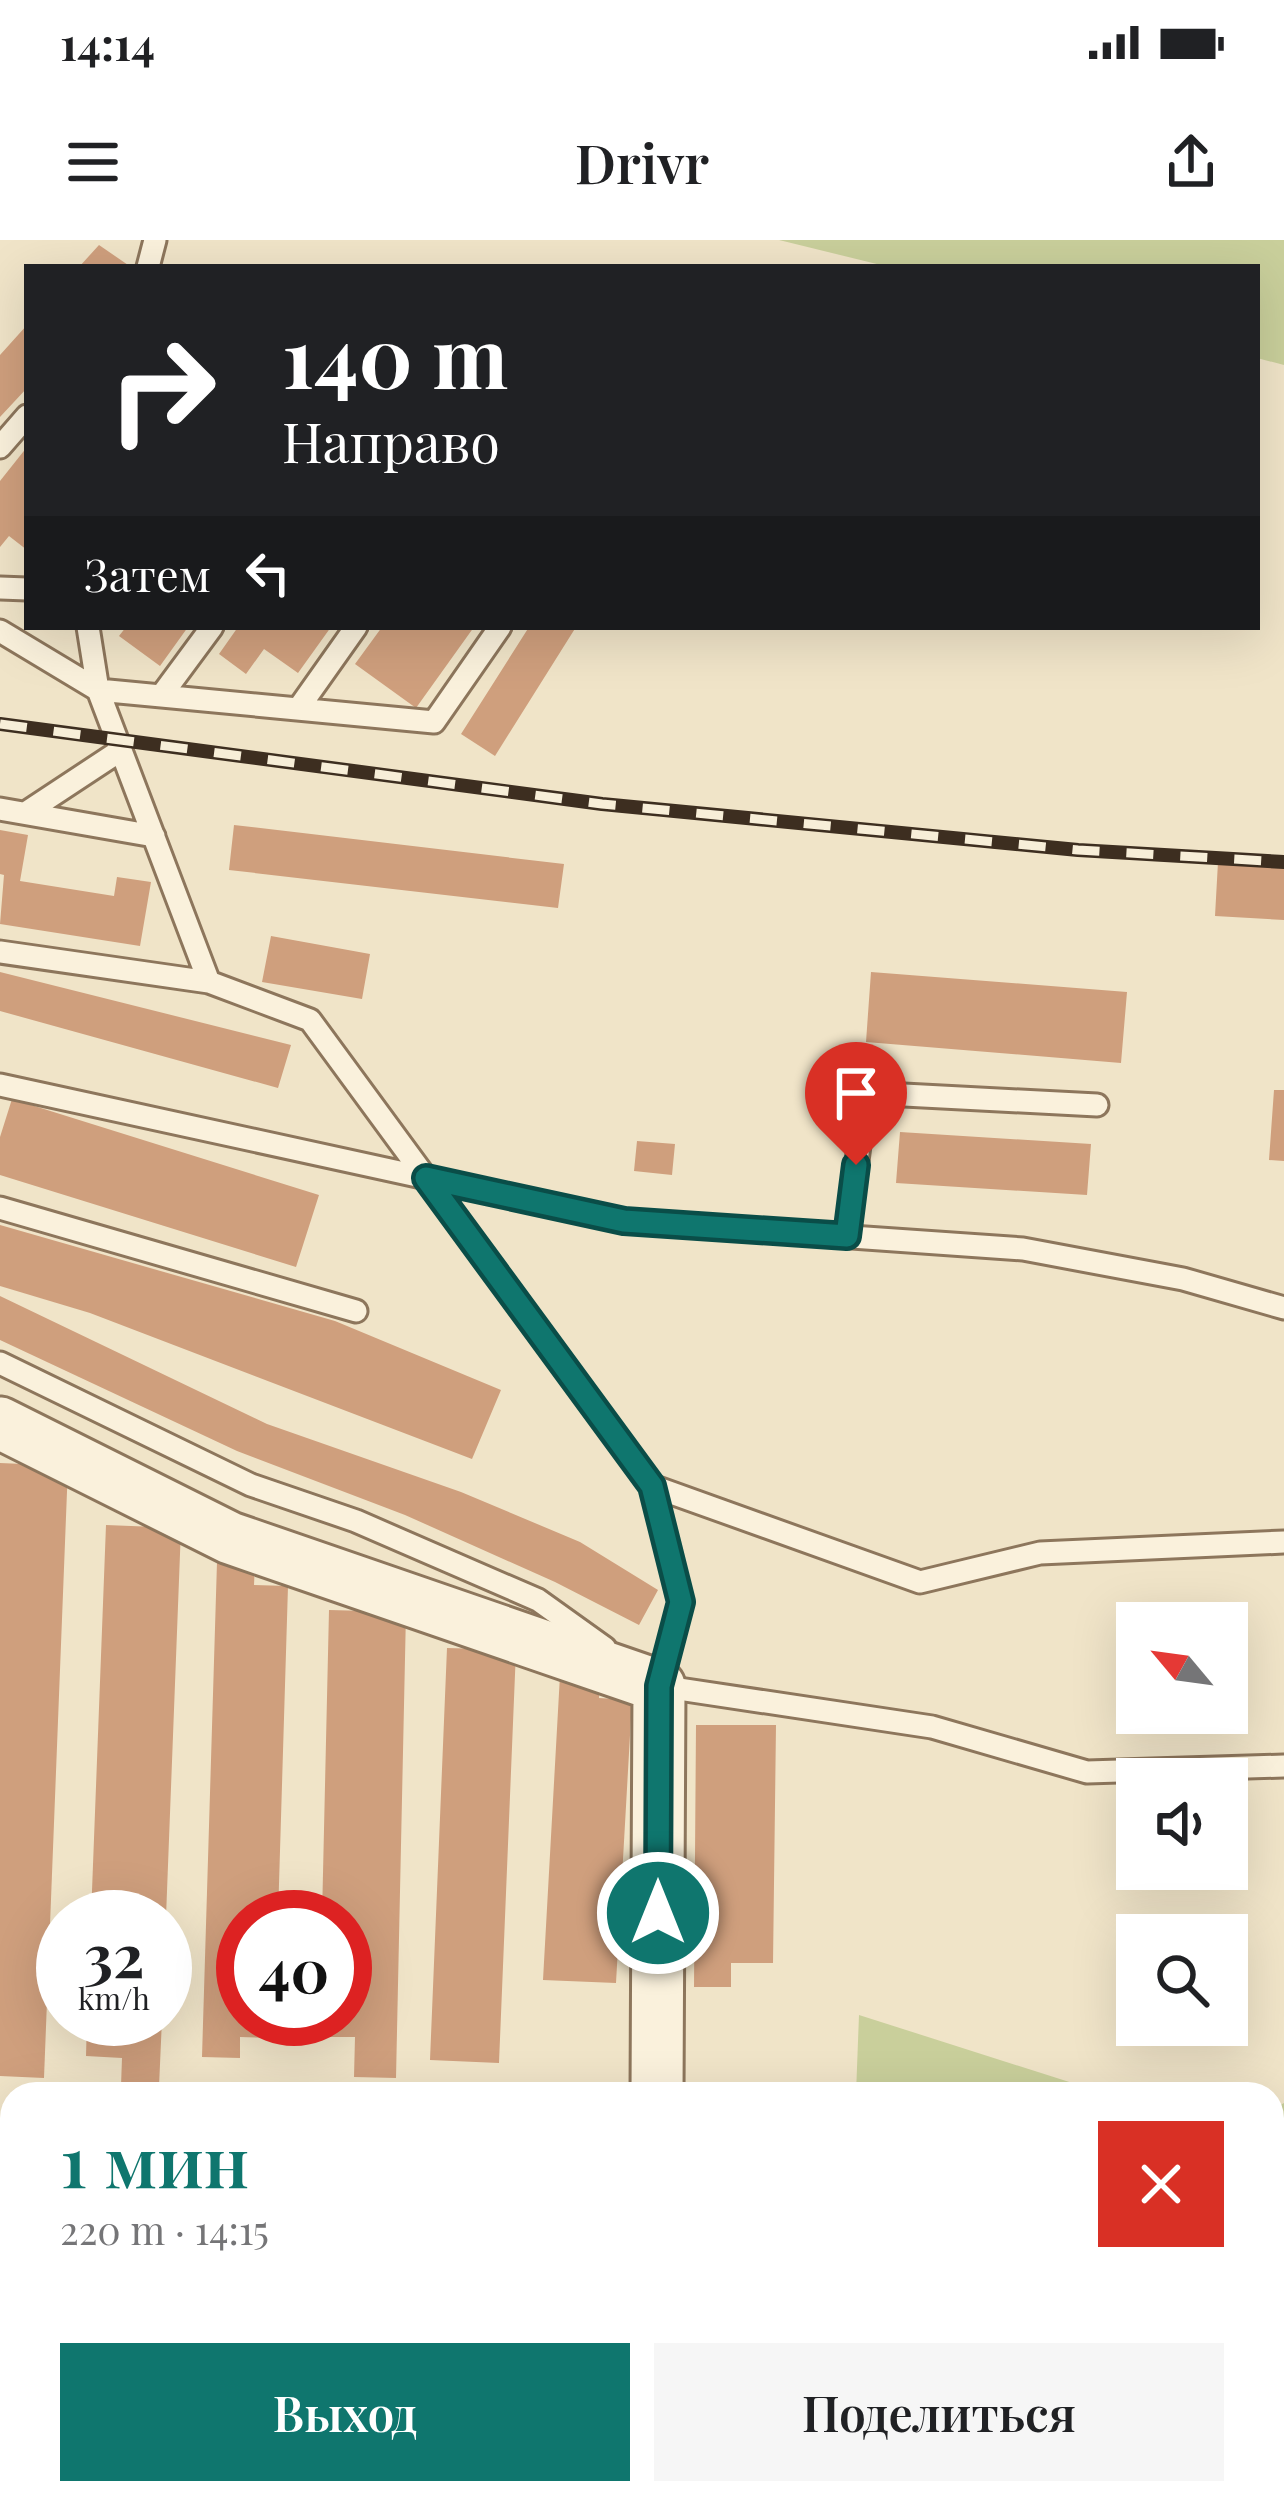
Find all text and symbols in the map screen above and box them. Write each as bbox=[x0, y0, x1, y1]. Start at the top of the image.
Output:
text: 14:14 bbox=[60, 12, 155, 72]
text: Drivr bbox=[575, 126, 709, 198]
icon: menu bbox=[60, 129, 126, 195]
icon: share bbox=[1158, 129, 1224, 195]
text: 140 m bbox=[282, 298, 508, 410]
icon: right bbox=[84, 312, 240, 468]
text: Направо bbox=[282, 405, 500, 477]
icon: left bbox=[235, 540, 301, 606]
text: Затем bbox=[84, 543, 211, 603]
pin bbox=[805, 1042, 907, 1165]
icon: arrive bbox=[823, 1060, 889, 1126]
north arrow bbox=[1116, 1602, 1248, 1734]
map controls bbox=[1116, 1602, 1248, 2046]
button: sound bbox=[1116, 1758, 1248, 1890]
position arrow bbox=[595, 1850, 721, 1976]
speed limit sign: 40 bbox=[216, 1890, 372, 2046]
text: 32 bbox=[84, 1913, 144, 1993]
button: search bbox=[1116, 1914, 1248, 2046]
text: km/h bbox=[78, 1978, 150, 2018]
text: 1 мин bbox=[60, 2110, 249, 2206]
button: close bbox=[1098, 2121, 1224, 2247]
text: 220 m · 14:15 bbox=[60, 2203, 269, 2255]
button: Выход bbox=[60, 2343, 630, 2481]
button: Поделиться bbox=[654, 2343, 1224, 2481]

